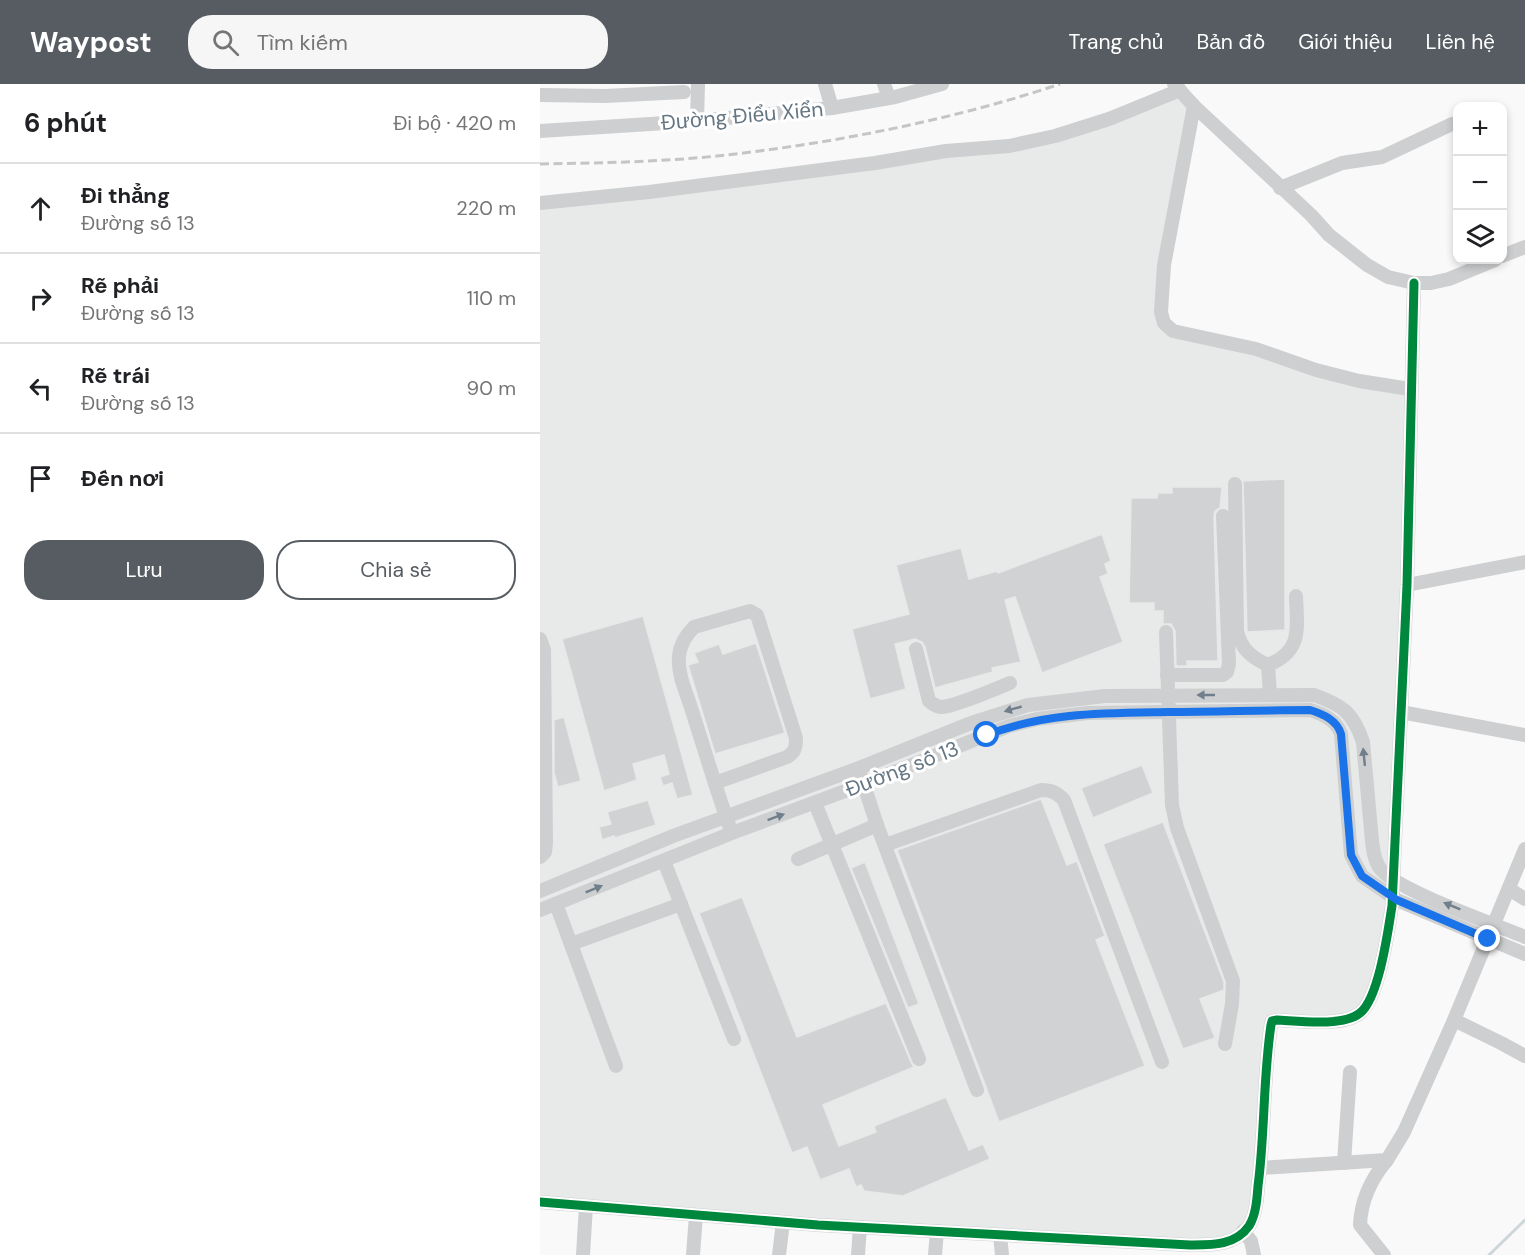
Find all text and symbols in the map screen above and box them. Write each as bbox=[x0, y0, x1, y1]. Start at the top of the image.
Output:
search box bbox=[188, 15, 608, 69]
text: Waypost bbox=[30, 24, 152, 61]
icon: search bbox=[209, 26, 242, 59]
text: Tìm kiếm bbox=[257, 28, 348, 57]
text: Trang chủ bbox=[1069, 28, 1164, 56]
text: Bản đồ bbox=[1197, 28, 1265, 56]
text: Giới thiệu bbox=[1298, 28, 1393, 56]
text: Liên hệ bbox=[1426, 28, 1495, 56]
street label: Đường Điểu Xiển bbox=[660, 95, 824, 137]
map controls bbox=[1453, 102, 1507, 264]
button: + bbox=[1453, 102, 1507, 156]
text: 6 phút bbox=[24, 106, 107, 140]
text: Đi bộ · 420 m bbox=[393, 110, 516, 136]
button: − bbox=[1453, 156, 1507, 210]
text: Đi thẳng bbox=[81, 181, 170, 210]
icon: ahead bbox=[24, 192, 57, 225]
text: 220 m bbox=[456, 195, 516, 221]
text: Đường số 13 bbox=[81, 210, 195, 236]
button: layers bbox=[1453, 210, 1507, 264]
text: Rẽ phải bbox=[81, 271, 159, 300]
icon: right bbox=[24, 282, 57, 315]
text: 110 m bbox=[467, 285, 516, 311]
text: Đường số 13 bbox=[81, 300, 195, 326]
text: Rẽ trái bbox=[81, 361, 150, 390]
icon: left bbox=[24, 372, 57, 405]
text: 90 m bbox=[467, 375, 516, 401]
text: Đường số 13 bbox=[81, 390, 195, 416]
icon: arrive bbox=[24, 462, 57, 495]
text: Đến nơi bbox=[81, 464, 164, 493]
button: Lưu bbox=[24, 540, 264, 600]
button: Chia sẻ bbox=[276, 540, 516, 600]
one-way arrow bbox=[1197, 690, 1216, 700]
one-way arrow bbox=[1003, 705, 1021, 714]
route start bbox=[973, 721, 999, 747]
street label: Đường số 13 bbox=[841, 734, 963, 804]
one-way arrow bbox=[1359, 748, 1369, 767]
one-way arrow bbox=[767, 812, 785, 821]
one-way arrow bbox=[586, 884, 604, 894]
one-way arrow bbox=[1442, 901, 1460, 911]
route end bbox=[1474, 925, 1500, 951]

